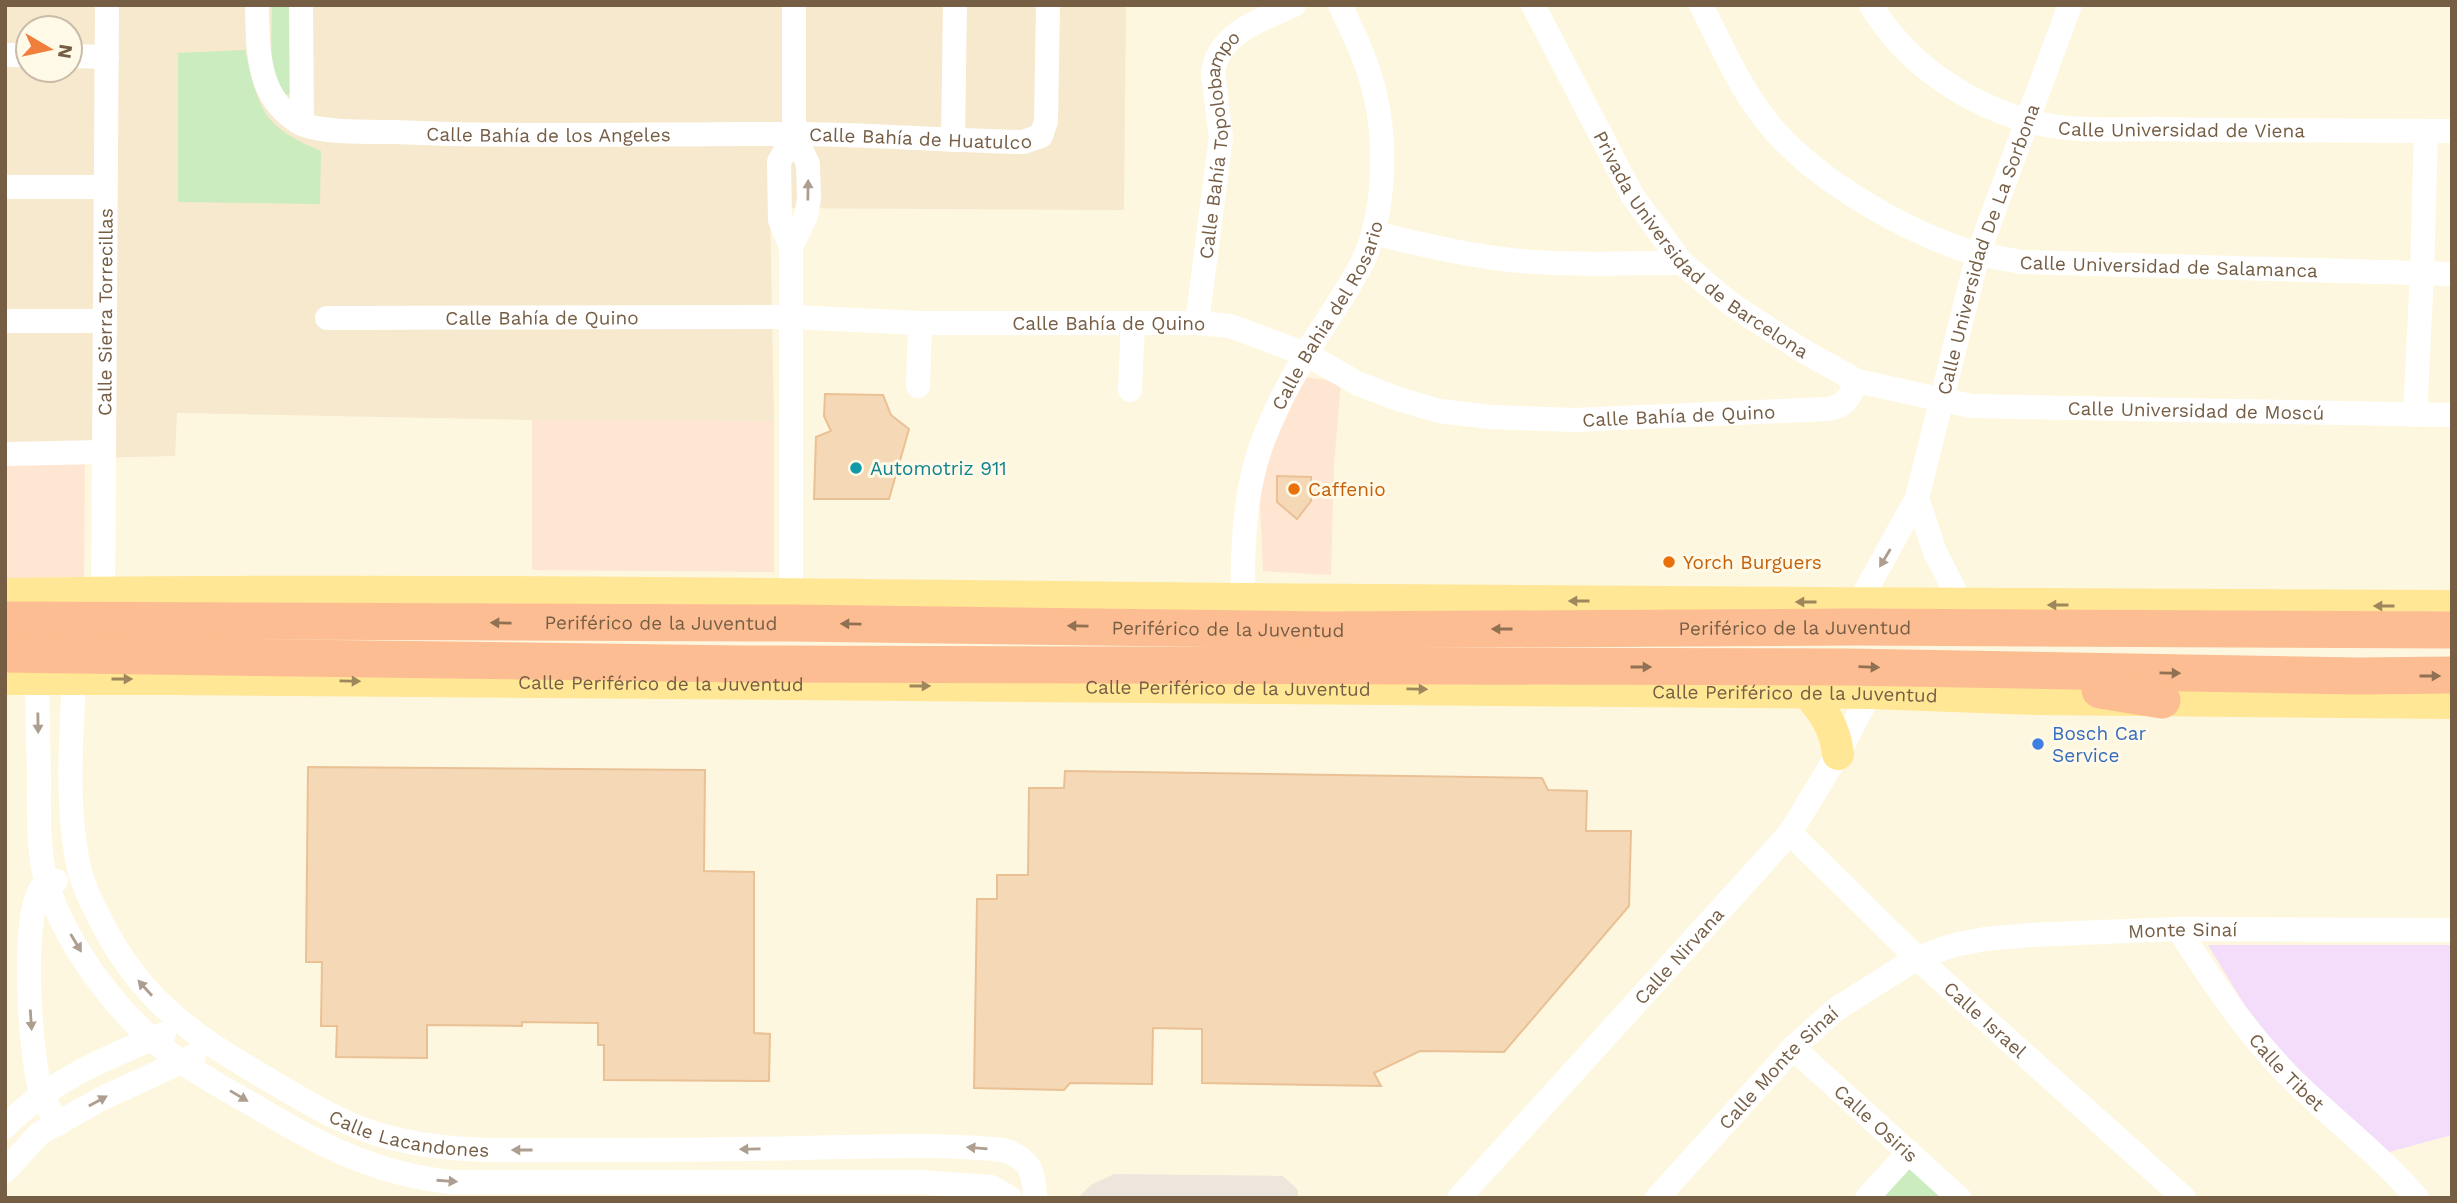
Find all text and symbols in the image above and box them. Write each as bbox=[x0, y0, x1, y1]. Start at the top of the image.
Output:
north arrow bbox=[14, 14, 84, 84]
street label: Calle Bahía Topolobampo bbox=[1194, 25, 1244, 260]
text: N bbox=[53, 43, 78, 60]
street label: Calle Universidad De La Sorbona bbox=[1932, 100, 2044, 397]
street label: Calle Universidad de Viena bbox=[2057, 116, 2305, 142]
street label: Calle Bahía de los Angeles bbox=[426, 122, 671, 147]
street label: Calle Bahía de Huatulco bbox=[809, 123, 1035, 154]
street label: Privada Universidad de Barcelona bbox=[1589, 127, 1813, 363]
one-way arrow bbox=[803, 179, 814, 201]
street label: Calle Sierra Torrecillas bbox=[93, 208, 117, 416]
street label: Calle Bahia del Rosario bbox=[1266, 218, 1387, 414]
street label: Calle Universidad de Salamanca bbox=[2019, 250, 2318, 282]
street label: Calle Bahía de Quino bbox=[445, 306, 639, 329]
street label: Calle Bahía de Quino bbox=[1012, 311, 1207, 335]
street label: Calle Universidad de Moscú bbox=[2067, 396, 2325, 424]
street label: Calle Bahía de Quino bbox=[1582, 400, 1776, 431]
place label: Automotriz 911 bbox=[870, 457, 1007, 480]
marker: Automotriz 911 bbox=[848, 460, 864, 476]
place label: Caffenio bbox=[1308, 478, 1386, 501]
marker: Caffenio bbox=[1286, 481, 1302, 497]
one-way arrow bbox=[1879, 548, 1891, 567]
place label: Yorch Burguers bbox=[1683, 551, 1822, 574]
marker: Yorch Burguers bbox=[1661, 554, 1677, 570]
one-way arrow bbox=[1567, 595, 1589, 607]
one-way arrow bbox=[1795, 596, 1817, 608]
one-way arrow bbox=[2047, 599, 2069, 611]
one-way arrow bbox=[2372, 600, 2394, 612]
street label: Periférico de la Juventud bbox=[545, 611, 777, 634]
street label: Periférico de la Juventud bbox=[1678, 615, 1911, 640]
street label: Periférico de la Juventud bbox=[1111, 616, 1344, 642]
one-way arrow bbox=[489, 617, 511, 629]
one-way arrow bbox=[839, 618, 861, 630]
one-way arrow bbox=[1067, 621, 1089, 632]
one-way arrow bbox=[1490, 623, 1512, 635]
one-way arrow bbox=[1631, 661, 1653, 673]
one-way arrow bbox=[1858, 662, 1880, 673]
one-way arrow bbox=[2159, 667, 2181, 679]
street label: Calle Periférico de la Juventud bbox=[518, 670, 804, 696]
one-way arrow bbox=[2419, 670, 2441, 681]
one-way arrow bbox=[112, 673, 134, 685]
one-way arrow bbox=[339, 675, 361, 687]
street label: Calle Periférico de la Juventud bbox=[1085, 675, 1371, 700]
one-way arrow bbox=[910, 680, 932, 692]
street label: Calle Periférico de la Juventud bbox=[1652, 680, 1938, 707]
one-way arrow bbox=[1407, 683, 1429, 695]
one-way arrow bbox=[32, 712, 44, 734]
place label: Bosch Car Service bbox=[2052, 722, 2146, 767]
marker: Bosch Car Service bbox=[2030, 736, 2046, 752]
street label: Calle Nirvana bbox=[1629, 902, 1729, 1009]
street label: Monte Sinaí bbox=[2128, 917, 2237, 943]
one-way arrow bbox=[69, 934, 82, 953]
street label: Calle Israel bbox=[1939, 976, 2032, 1063]
one-way arrow bbox=[137, 980, 153, 997]
street label: Calle Monte Sinaí bbox=[1714, 1001, 1843, 1134]
one-way arrow bbox=[26, 1010, 37, 1032]
street label: Calle Tibet bbox=[2244, 1028, 2329, 1116]
street label: Calle Osiris bbox=[1829, 1079, 1923, 1167]
one-way arrow bbox=[229, 1090, 248, 1103]
one-way arrow bbox=[88, 1095, 108, 1107]
street label: Calle Lacandones bbox=[325, 1104, 490, 1161]
one-way arrow bbox=[966, 1142, 988, 1153]
one-way arrow bbox=[738, 1143, 760, 1155]
one-way arrow bbox=[511, 1144, 533, 1156]
one-way arrow bbox=[436, 1176, 458, 1187]

